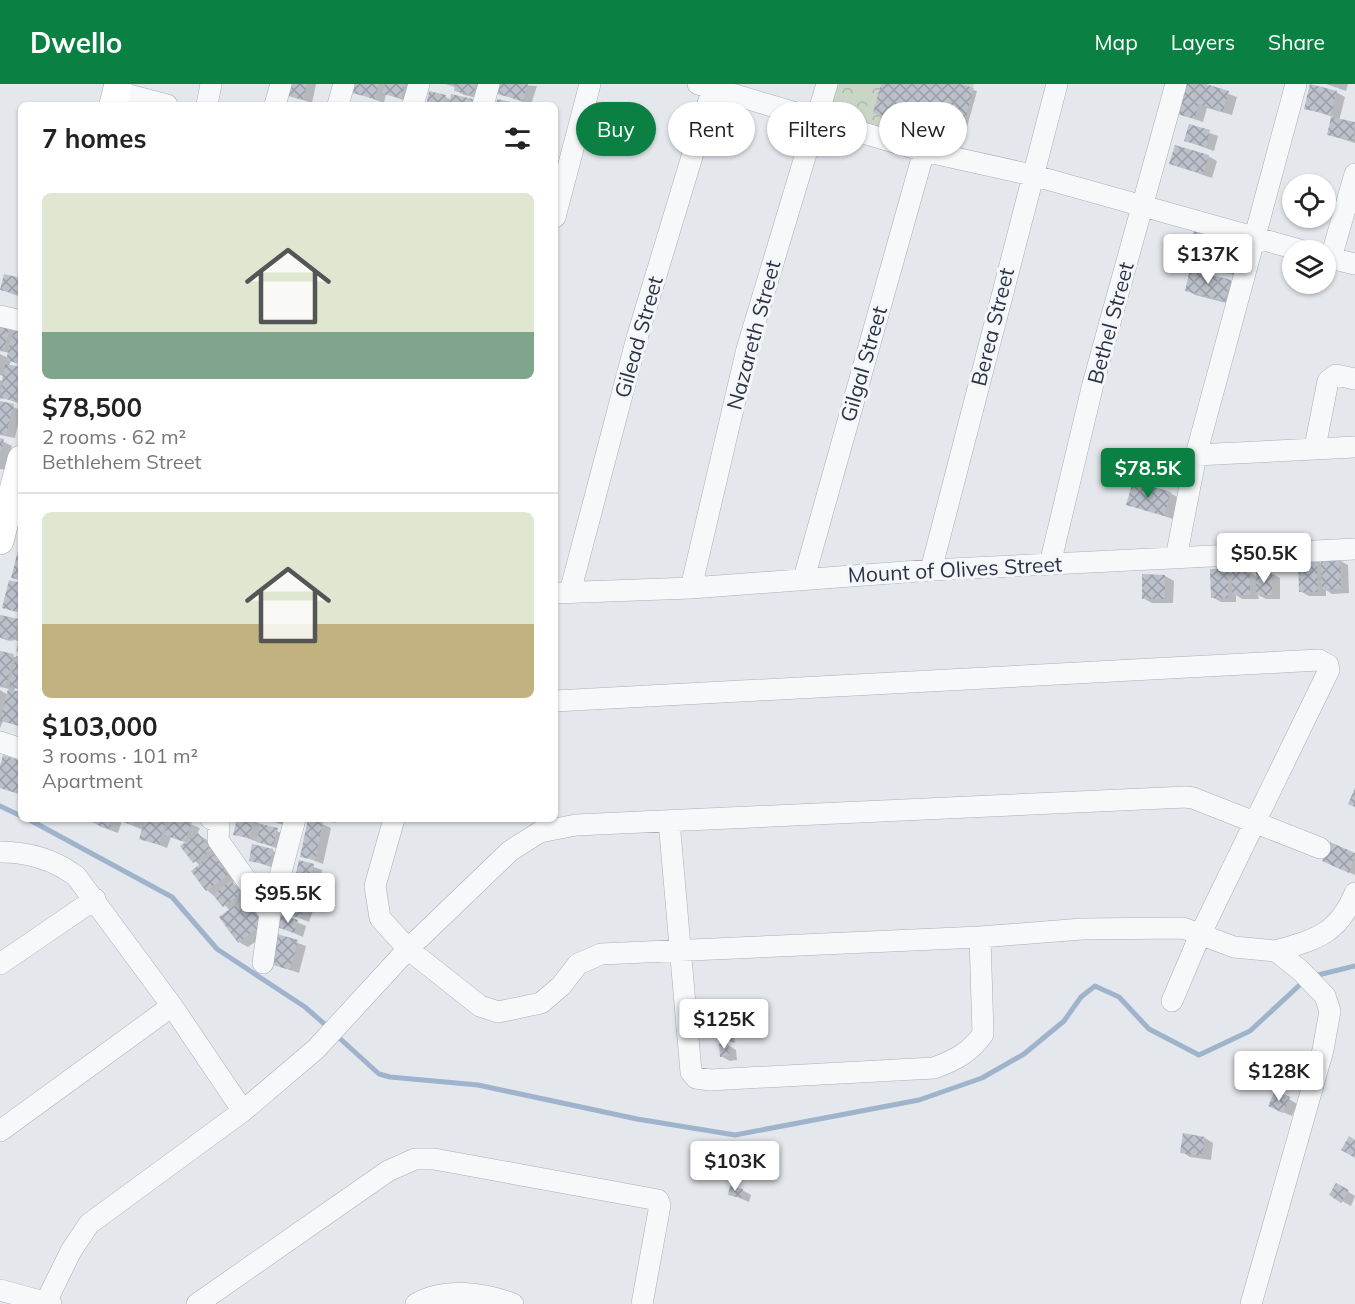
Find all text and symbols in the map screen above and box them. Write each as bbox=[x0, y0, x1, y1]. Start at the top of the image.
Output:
text: Dwello bbox=[30, 25, 122, 60]
text: Map bbox=[1095, 29, 1138, 55]
text: Layers bbox=[1171, 29, 1235, 55]
text: Share bbox=[1268, 29, 1325, 55]
chip: Buy bbox=[576, 102, 656, 156]
chip: Rent bbox=[668, 102, 755, 156]
chip: Filters bbox=[767, 102, 867, 156]
chip: New bbox=[879, 102, 967, 156]
text: 7 homes bbox=[42, 122, 146, 155]
icon: filters bbox=[501, 122, 534, 155]
map controls bbox=[1282, 174, 1336, 294]
button: locate bbox=[1282, 174, 1336, 228]
icon: home bbox=[234, 232, 342, 340]
pin: $137K bbox=[1166, 234, 1250, 285]
button: layers bbox=[1282, 240, 1336, 294]
text: $137K bbox=[1177, 241, 1239, 266]
street label: Nazareth Street bbox=[721, 257, 785, 412]
street label: Bethel Street bbox=[1081, 259, 1139, 387]
street label: Berea Street bbox=[965, 265, 1019, 388]
street label: Gilead Street bbox=[608, 273, 668, 401]
street label: Gilgal Street bbox=[834, 303, 892, 425]
text: $78,500 bbox=[42, 391, 142, 424]
text: 2 rooms · 62 m² bbox=[42, 424, 186, 449]
pin: $78.5K bbox=[1099, 448, 1197, 499]
text: Bethlehem Street bbox=[42, 449, 202, 474]
text: $78.5K bbox=[1115, 455, 1181, 480]
pin: $50.5K bbox=[1215, 533, 1313, 584]
text: $50.5K bbox=[1231, 540, 1297, 565]
street label: Mount of Olives Street bbox=[847, 550, 1063, 588]
icon: home bbox=[234, 551, 342, 659]
text: $103,000 bbox=[42, 710, 158, 743]
text: 3 rooms · 101 m² bbox=[42, 743, 198, 768]
text: Apartment bbox=[42, 768, 143, 793]
pin: $95.5K bbox=[239, 873, 337, 924]
text: $95.5K bbox=[255, 880, 321, 905]
pin: $125K bbox=[682, 999, 766, 1050]
text: $125K bbox=[693, 1006, 755, 1031]
pin: $128K bbox=[1237, 1051, 1321, 1102]
text: $128K bbox=[1248, 1058, 1310, 1083]
pin: $103K bbox=[693, 1141, 777, 1192]
text: $103K bbox=[704, 1148, 766, 1173]

